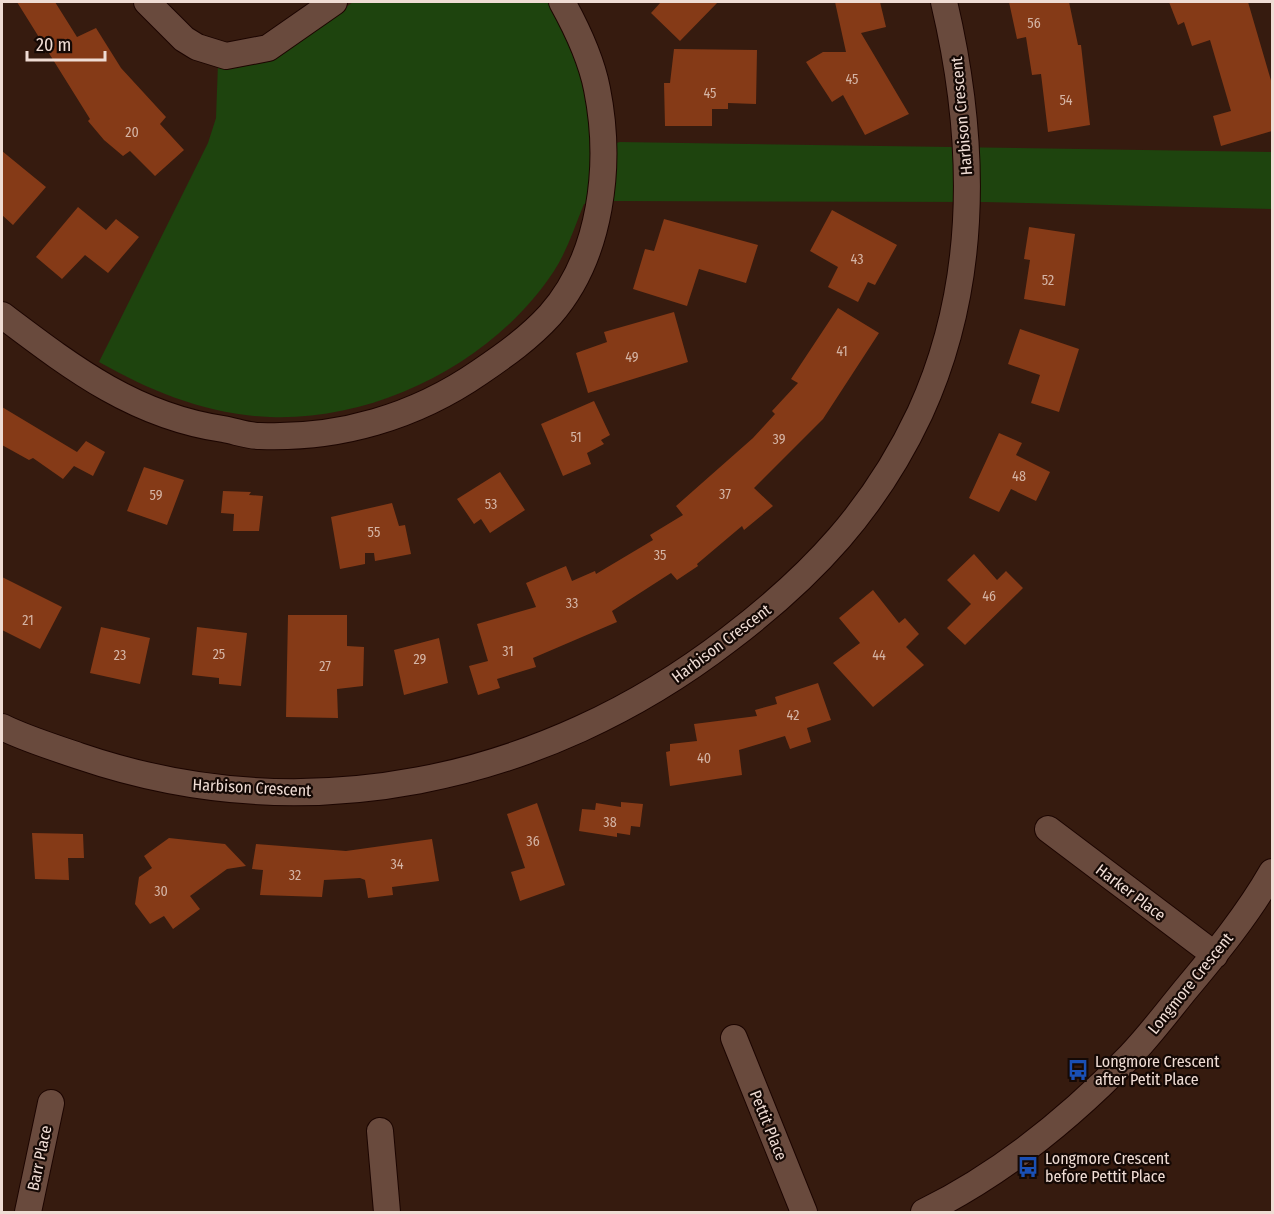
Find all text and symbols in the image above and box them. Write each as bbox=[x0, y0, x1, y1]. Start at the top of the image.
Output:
house number: 56 bbox=[1027, 15, 1041, 32]
scale bar bbox=[27, 24, 105, 62]
text: 20 m bbox=[36, 34, 71, 56]
street label: Harbison Crescent bbox=[947, 55, 976, 176]
house number: 45 bbox=[845, 71, 859, 88]
house number: 45 bbox=[703, 85, 717, 102]
house number: 54 bbox=[1059, 92, 1073, 109]
house number: 20 bbox=[125, 124, 139, 141]
house number: 43 bbox=[851, 251, 863, 268]
house number: 52 bbox=[1042, 272, 1054, 289]
house number: 41 bbox=[836, 343, 848, 360]
house number: 49 bbox=[625, 349, 639, 366]
house number: 51 bbox=[570, 429, 582, 446]
house number: 39 bbox=[773, 431, 786, 448]
house number: 48 bbox=[1012, 468, 1026, 485]
house number: 37 bbox=[719, 486, 731, 503]
house number: 59 bbox=[149, 487, 163, 504]
house number: 53 bbox=[485, 496, 497, 513]
house number: 55 bbox=[368, 524, 380, 541]
house number: 35 bbox=[654, 547, 666, 564]
house number: 46 bbox=[982, 588, 996, 605]
house number: 33 bbox=[566, 595, 578, 612]
street label: Harbison Crescent bbox=[668, 600, 775, 687]
house number: 21 bbox=[22, 612, 34, 629]
house number: 31 bbox=[502, 643, 514, 660]
house number: 25 bbox=[213, 646, 225, 663]
house number: 23 bbox=[114, 647, 126, 664]
house number: 44 bbox=[872, 647, 886, 664]
house number: 29 bbox=[414, 651, 427, 668]
house number: 27 bbox=[319, 658, 331, 675]
house number: 42 bbox=[787, 707, 799, 724]
house number: 40 bbox=[697, 750, 711, 767]
street label: Harbison Crescent bbox=[192, 775, 313, 800]
house number: 38 bbox=[603, 814, 617, 831]
house number: 36 bbox=[526, 833, 540, 850]
house number: 34 bbox=[390, 856, 404, 873]
street label: Harker Place bbox=[1092, 860, 1169, 925]
house number: 32 bbox=[289, 867, 301, 884]
house number: 30 bbox=[154, 883, 168, 900]
street label: Longmore Crescent bbox=[1144, 928, 1237, 1038]
place label: Longmore Crescent after Petit Place bbox=[1095, 1052, 1220, 1089]
bus stop icon: Longmore Crescent after Petit Place bbox=[1066, 1058, 1090, 1082]
street label: Pettit Place bbox=[746, 1087, 791, 1163]
street label: Barr Place bbox=[23, 1124, 56, 1192]
place label: Longmore Crescent before Pettit Place bbox=[1045, 1149, 1170, 1186]
bus stop icon: Longmore Crescent before Pettit Place bbox=[1016, 1155, 1040, 1179]

